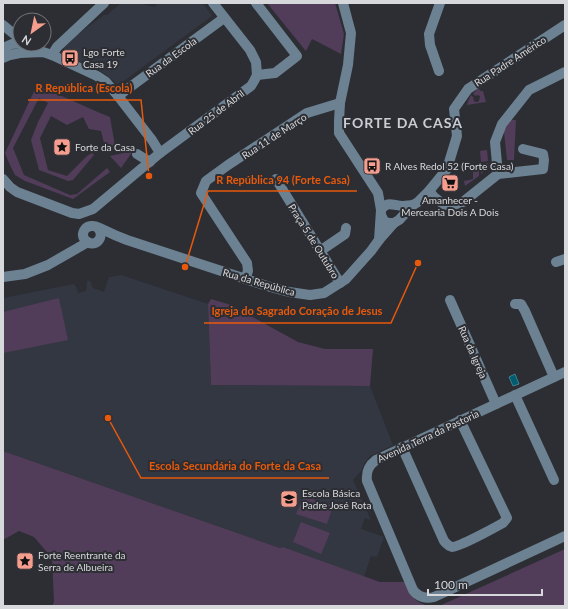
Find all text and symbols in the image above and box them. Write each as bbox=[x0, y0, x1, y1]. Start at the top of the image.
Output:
north arrow bbox=[12, 12, 52, 52]
text: N bbox=[19, 33, 33, 49]
street label: Rua Padre Américo bbox=[472, 33, 548, 89]
street label: Rua da Escola bbox=[143, 34, 199, 79]
place label: Lgo Forte Casa 19 bbox=[83, 46, 125, 70]
bus stop icon: Lgo Forte Casa 19 bbox=[60, 48, 80, 68]
callout: R República (Escola) bbox=[28, 77, 141, 100]
text: R República (Escola) bbox=[36, 81, 132, 94]
street label: Rua 25 de Abril bbox=[186, 87, 246, 137]
street label: Rua 11 de Março bbox=[239, 110, 309, 161]
district label: FORTE DA CASA bbox=[343, 114, 463, 131]
place icon: Forte da Casa bbox=[52, 137, 72, 157]
place label: Forte da Casa bbox=[75, 141, 135, 153]
bus stop icon: R Alves Redol 52 (Forte Casa) bbox=[362, 156, 382, 176]
place label: R Alves Redol 52 (Forte Casa) bbox=[385, 160, 514, 172]
callout: R República 94 (Forte Casa) bbox=[208, 168, 357, 191]
text: R República 94 (Forte Casa) bbox=[216, 173, 350, 186]
supermarket icon: Amanhecer - Mercearia Dois A Dois bbox=[440, 173, 460, 193]
place label: Amanhecer - Mercearia Dois A Dois bbox=[401, 194, 499, 218]
street label: Praça 5 de Outubro bbox=[286, 201, 342, 281]
street label: Rua da República bbox=[221, 266, 297, 298]
callout: Igreja do Sagrado Coração de Jesus bbox=[204, 300, 391, 323]
text: Igreja do Sagrado Coração de Jesus bbox=[212, 304, 383, 317]
street label: Rua da Igreja bbox=[456, 324, 490, 380]
street label: Avenida Terra da Pastoria bbox=[375, 407, 481, 465]
callout: Escola Secundária do Forte da Casa bbox=[141, 455, 329, 478]
text: Escola Secundária do Forte da Casa bbox=[149, 459, 321, 472]
place label: Escola Básica Padre José Rota bbox=[302, 487, 371, 511]
school or university icon: Escola Básica Padre José Rota bbox=[279, 489, 299, 509]
place label: Forte Reentrante da Serra de Albueira bbox=[38, 549, 126, 573]
place icon: Forte Reentrante da Serra de Albueira bbox=[15, 551, 35, 571]
scale bar bbox=[428, 571, 542, 597]
text: 100 m bbox=[434, 577, 468, 592]

